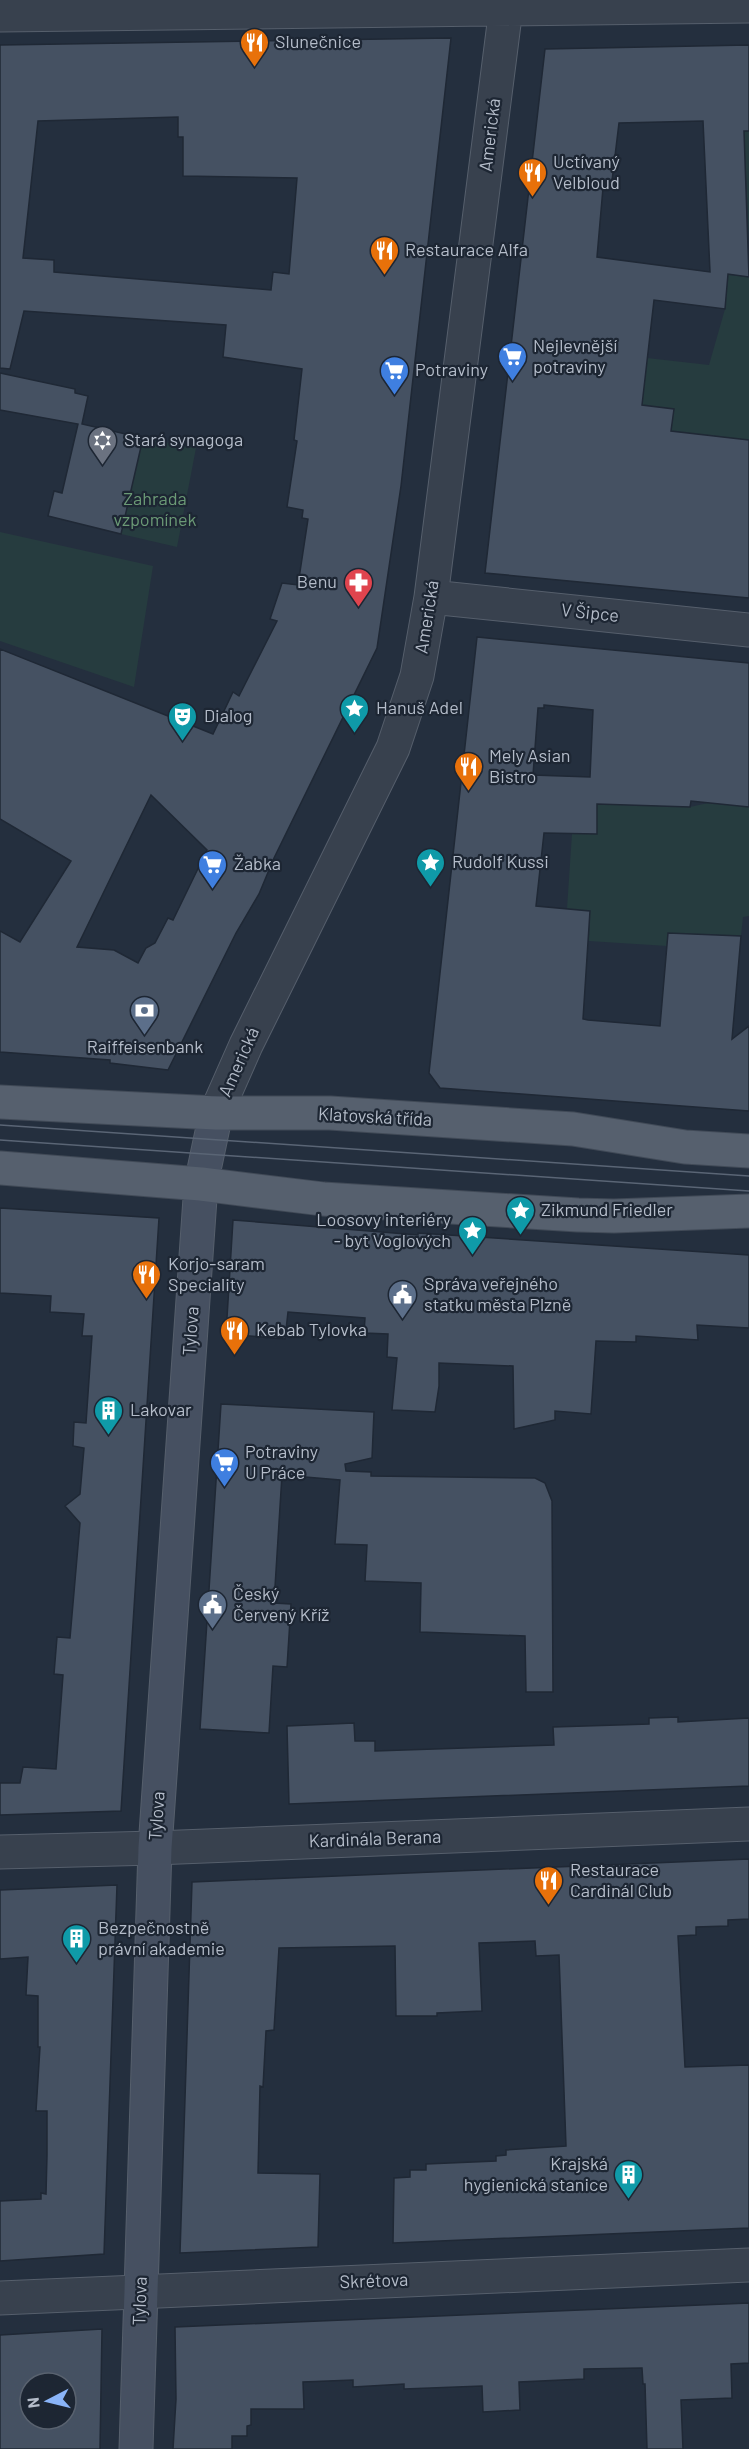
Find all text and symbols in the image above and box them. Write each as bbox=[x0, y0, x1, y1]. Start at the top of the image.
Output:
restaurant icon: Slunečnice bbox=[238, 26, 270, 68]
place label: Slunečnice bbox=[275, 30, 361, 52]
street label: Americká bbox=[474, 97, 504, 173]
place label: Uctívaný Velbloud bbox=[553, 150, 620, 193]
restaurant icon: Uctívaný Velbloud bbox=[516, 156, 548, 198]
restaurant icon: Restaurace Alfa bbox=[368, 234, 400, 276]
place label: Restaurace Alfa bbox=[405, 238, 528, 260]
place label: Nejlevnější potraviny bbox=[533, 334, 618, 377]
supermarket icon: Nejlevnější potraviny bbox=[496, 340, 528, 382]
supermarket icon: Potraviny bbox=[378, 354, 410, 396]
place label: Potraviny bbox=[415, 358, 488, 380]
synagogue icon: Stará synagoga bbox=[87, 424, 119, 466]
place label: Stará synagoga bbox=[124, 428, 243, 450]
park label: Zahrada vzpomínek bbox=[113, 487, 197, 530]
pharmacy icon: Benu bbox=[342, 566, 374, 608]
place label: Benu bbox=[297, 570, 337, 592]
street label: Americká bbox=[409, 579, 443, 655]
street label: V Šipce bbox=[560, 598, 620, 626]
place icon: Hanuš Adel bbox=[339, 692, 371, 734]
place label: Hanuš Adel bbox=[376, 696, 463, 718]
theatre icon: Dialog bbox=[167, 700, 199, 742]
place label: Dialog bbox=[204, 704, 253, 726]
place label: Mely Asian Bistro bbox=[489, 744, 571, 787]
restaurant icon: Mely Asian Bistro bbox=[452, 750, 484, 792]
place icon: Rudolf Kussi bbox=[415, 846, 447, 888]
supermarket icon: Žabka bbox=[197, 848, 229, 890]
place label: Rudolf Kussi bbox=[452, 850, 549, 872]
place label: Žabka bbox=[234, 852, 281, 874]
bank icon: Raiffeisenbank bbox=[129, 994, 161, 1036]
street label: Americká bbox=[213, 1023, 263, 1100]
place label: Raiffeisenbank bbox=[87, 1035, 203, 1057]
street label: Klatovská třída bbox=[317, 1102, 433, 1130]
place icon: Zikmund Friedler bbox=[504, 1194, 536, 1236]
place label: Zikmund Friedler bbox=[541, 1198, 673, 1220]
place label: Loosovy interiéry - byt Voglových bbox=[316, 1208, 451, 1251]
place icon: Loosovy interiéry - byt Voglových bbox=[456, 1214, 488, 1256]
place label: Korjo-saram Speciality bbox=[168, 1252, 265, 1295]
restaurant icon: Korjo-saram Speciality bbox=[131, 1258, 163, 1300]
place label: Správa veřejného statku města Plzně bbox=[424, 1272, 571, 1315]
public building icon: Správa veřejného statku města Plzně bbox=[387, 1278, 419, 1320]
street label: Tylova bbox=[177, 1306, 203, 1356]
restaurant icon: Kebab Tylovka bbox=[219, 1314, 251, 1356]
place label: Kebab Tylovka bbox=[256, 1318, 367, 1340]
building icon: Lakovar bbox=[93, 1394, 125, 1436]
place label: Lakovar bbox=[130, 1398, 192, 1420]
place label: Potraviny U Práce bbox=[245, 1440, 318, 1483]
supermarket icon: Potraviny U Práce bbox=[208, 1446, 240, 1488]
place label: Český Červený Kříž bbox=[233, 1582, 329, 1625]
public building icon: Český Červený Kříž bbox=[196, 1588, 228, 1630]
street label: Tylova bbox=[143, 1791, 169, 1841]
street label: Kardinála Berana bbox=[308, 1825, 442, 1851]
place label: Restaurace Cardinál Club bbox=[570, 1858, 672, 1901]
restaurant icon: Restaurace Cardinál Club bbox=[533, 1864, 565, 1906]
place label: Bezpečnostně právní akademie bbox=[98, 1916, 225, 1959]
building icon: Bezpečnostně právní akademie bbox=[61, 1922, 93, 1964]
place label: Krajská hygienická stanice bbox=[464, 2152, 608, 2195]
building icon: Krajská hygienická stanice bbox=[613, 2158, 645, 2200]
street label: Skrétova bbox=[339, 2268, 409, 2292]
street label: Tylova bbox=[127, 2276, 151, 2326]
north arrow bbox=[18, 2371, 78, 2431]
text: N bbox=[23, 2396, 43, 2409]

